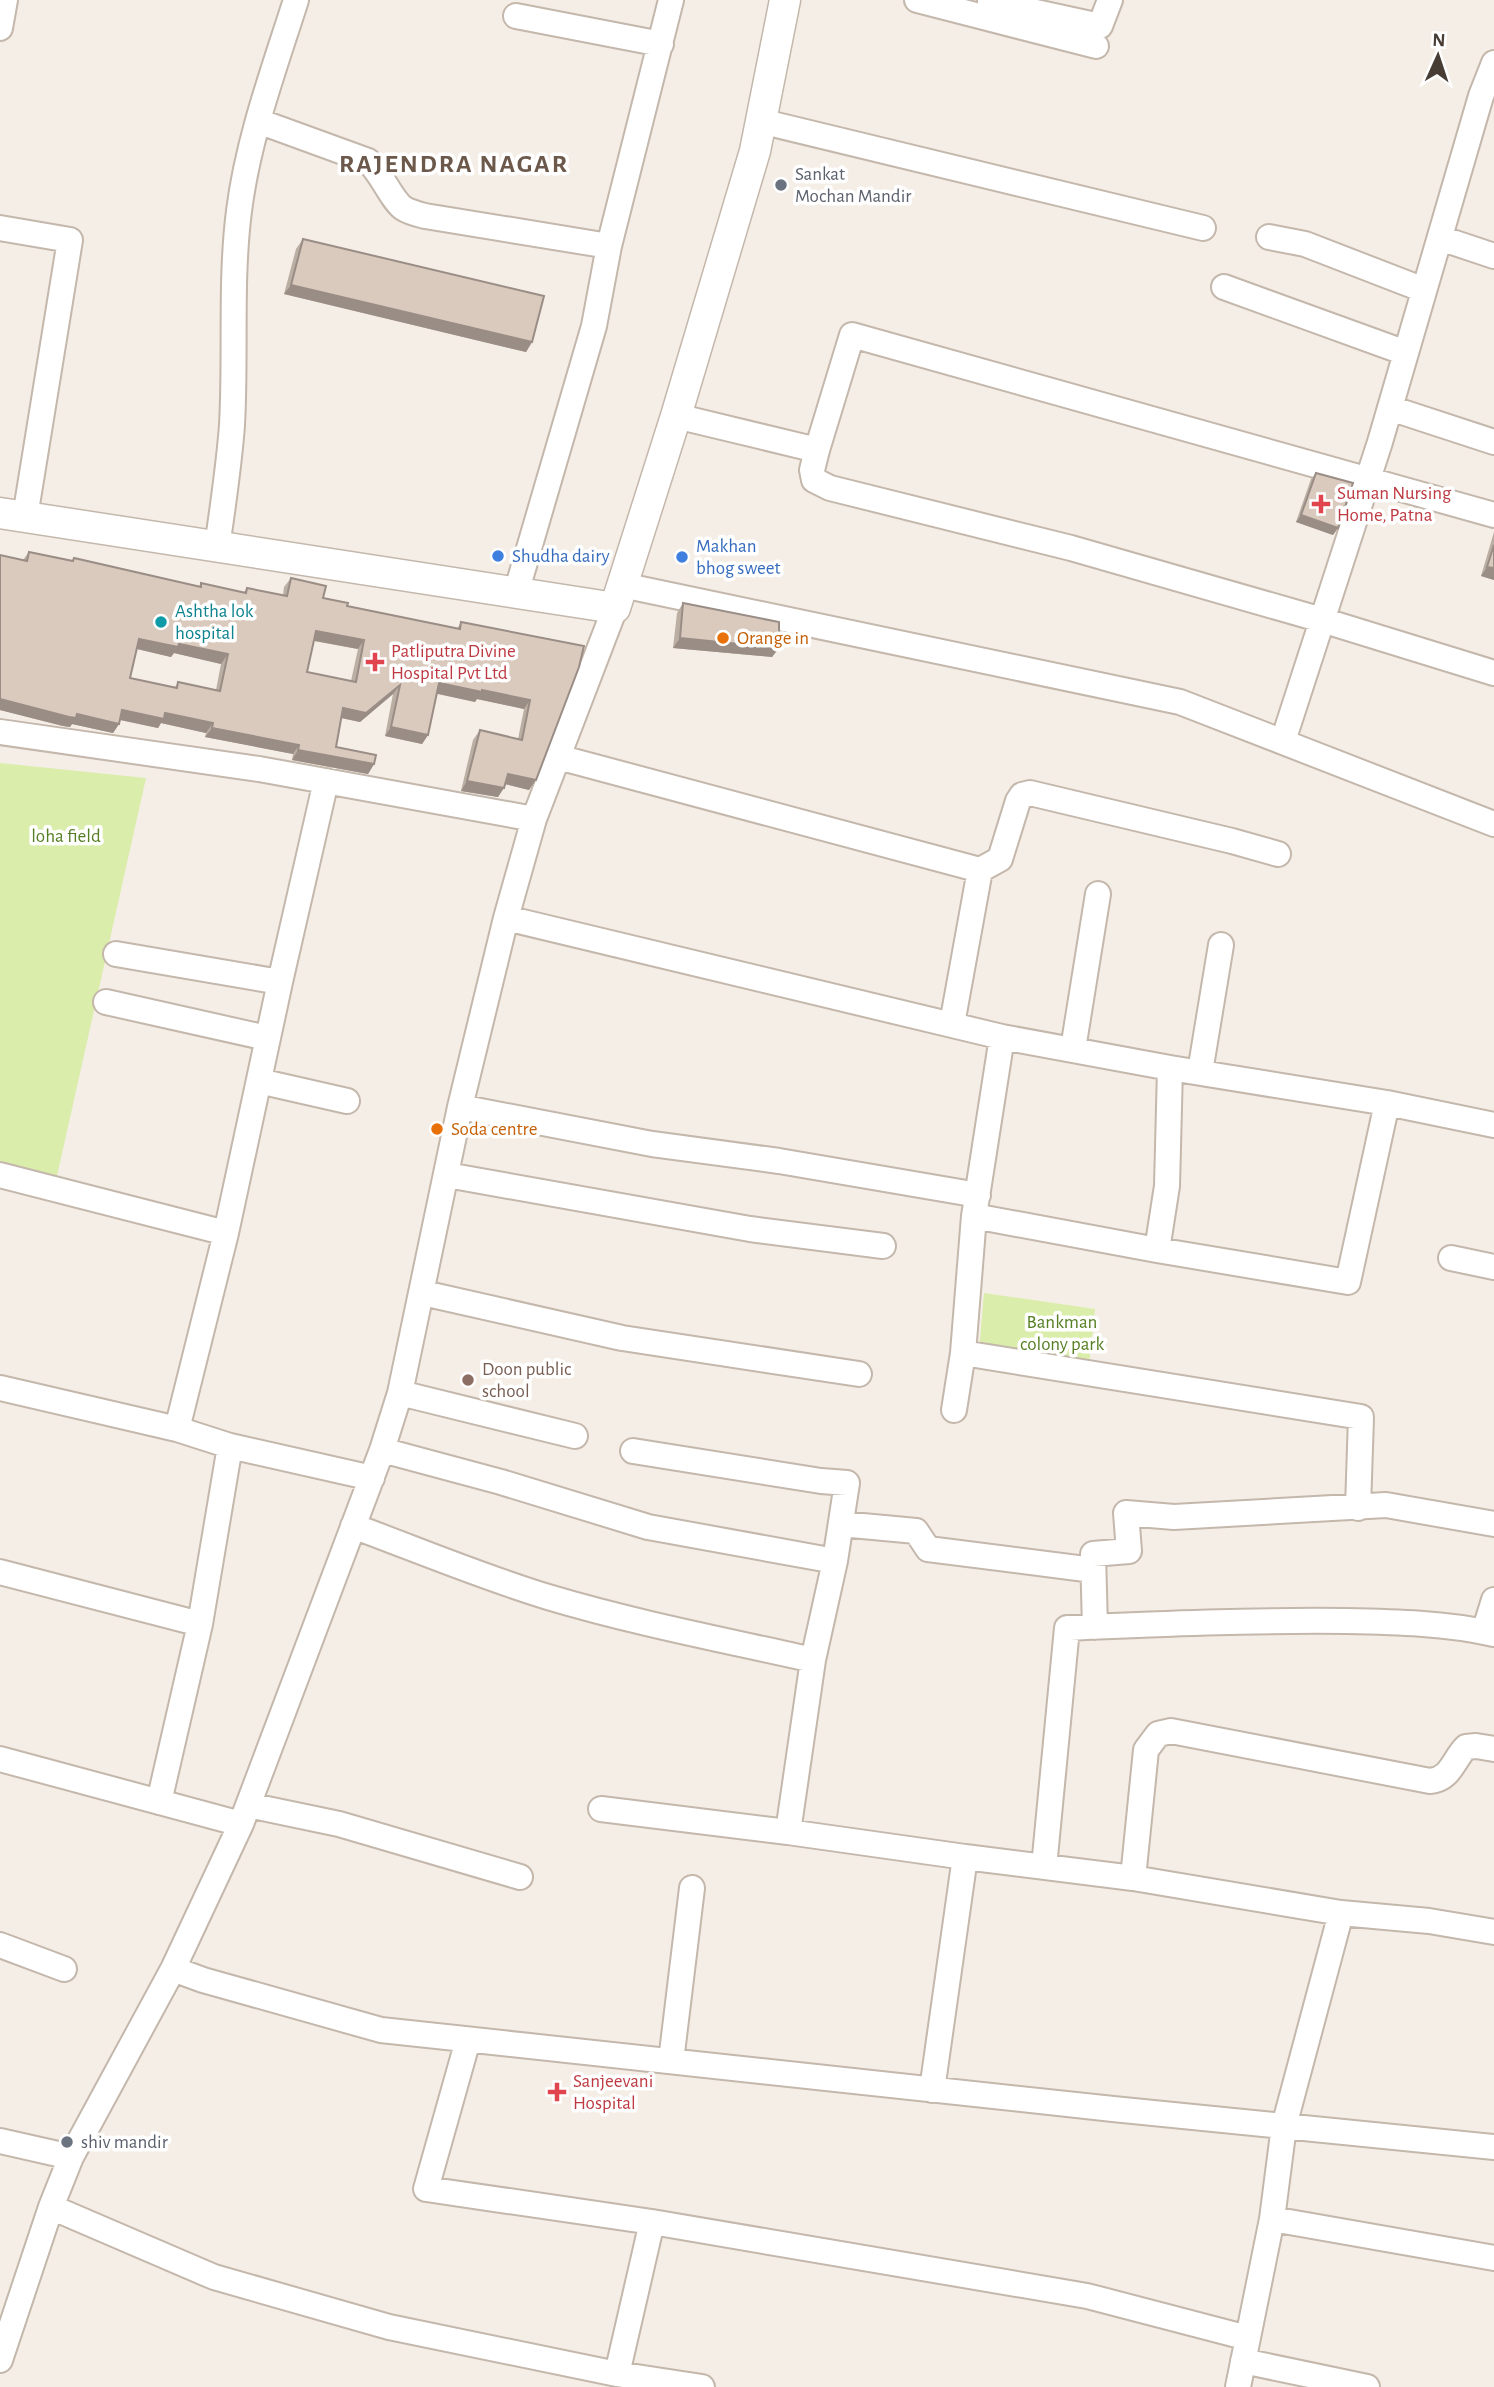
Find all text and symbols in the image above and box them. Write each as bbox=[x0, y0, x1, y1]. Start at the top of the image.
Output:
north arrow bbox=[1403, 21, 1473, 91]
text: N bbox=[1432, 31, 1446, 50]
district label: RAJENDRA NAGAR bbox=[339, 151, 569, 177]
place label: Sankat Mochan Mandir bbox=[795, 165, 911, 206]
marker: Sankat Mochan Mandir bbox=[773, 177, 789, 193]
place label: Suman Nursing Home, Patna bbox=[1337, 484, 1452, 525]
marker: Suman Nursing Home, Patna bbox=[1311, 494, 1331, 514]
place label: Makhan bhog sweet bbox=[696, 537, 781, 578]
place label: Shudha dairy bbox=[512, 547, 610, 566]
marker: Shudha dairy bbox=[490, 548, 506, 564]
marker: Makhan bhog sweet bbox=[674, 549, 690, 565]
place label: Ashtha lok hospital bbox=[175, 602, 254, 643]
marker: Ashtha lok hospital bbox=[153, 614, 169, 630]
place label: Orange in bbox=[737, 629, 809, 648]
marker: Orange in bbox=[715, 630, 731, 646]
place label: Patliputra Divine Hospital Pvt Ltd bbox=[391, 642, 516, 683]
marker: Patliputra Divine Hospital Pvt Ltd bbox=[365, 652, 385, 672]
park label: loha field bbox=[31, 827, 101, 846]
place label: Soda centre bbox=[451, 1120, 538, 1139]
marker: Soda centre bbox=[429, 1121, 445, 1137]
park label: Bankman colony park bbox=[1020, 1313, 1104, 1354]
place label: Doon public school bbox=[482, 1360, 571, 1401]
marker: Doon public school bbox=[460, 1372, 476, 1388]
place label: Sanjeevani Hospital bbox=[573, 2072, 653, 2113]
marker: Sanjeevani Hospital bbox=[547, 2082, 567, 2102]
place label: shiv mandir bbox=[81, 2133, 168, 2152]
marker: shiv mandir bbox=[59, 2134, 75, 2150]

